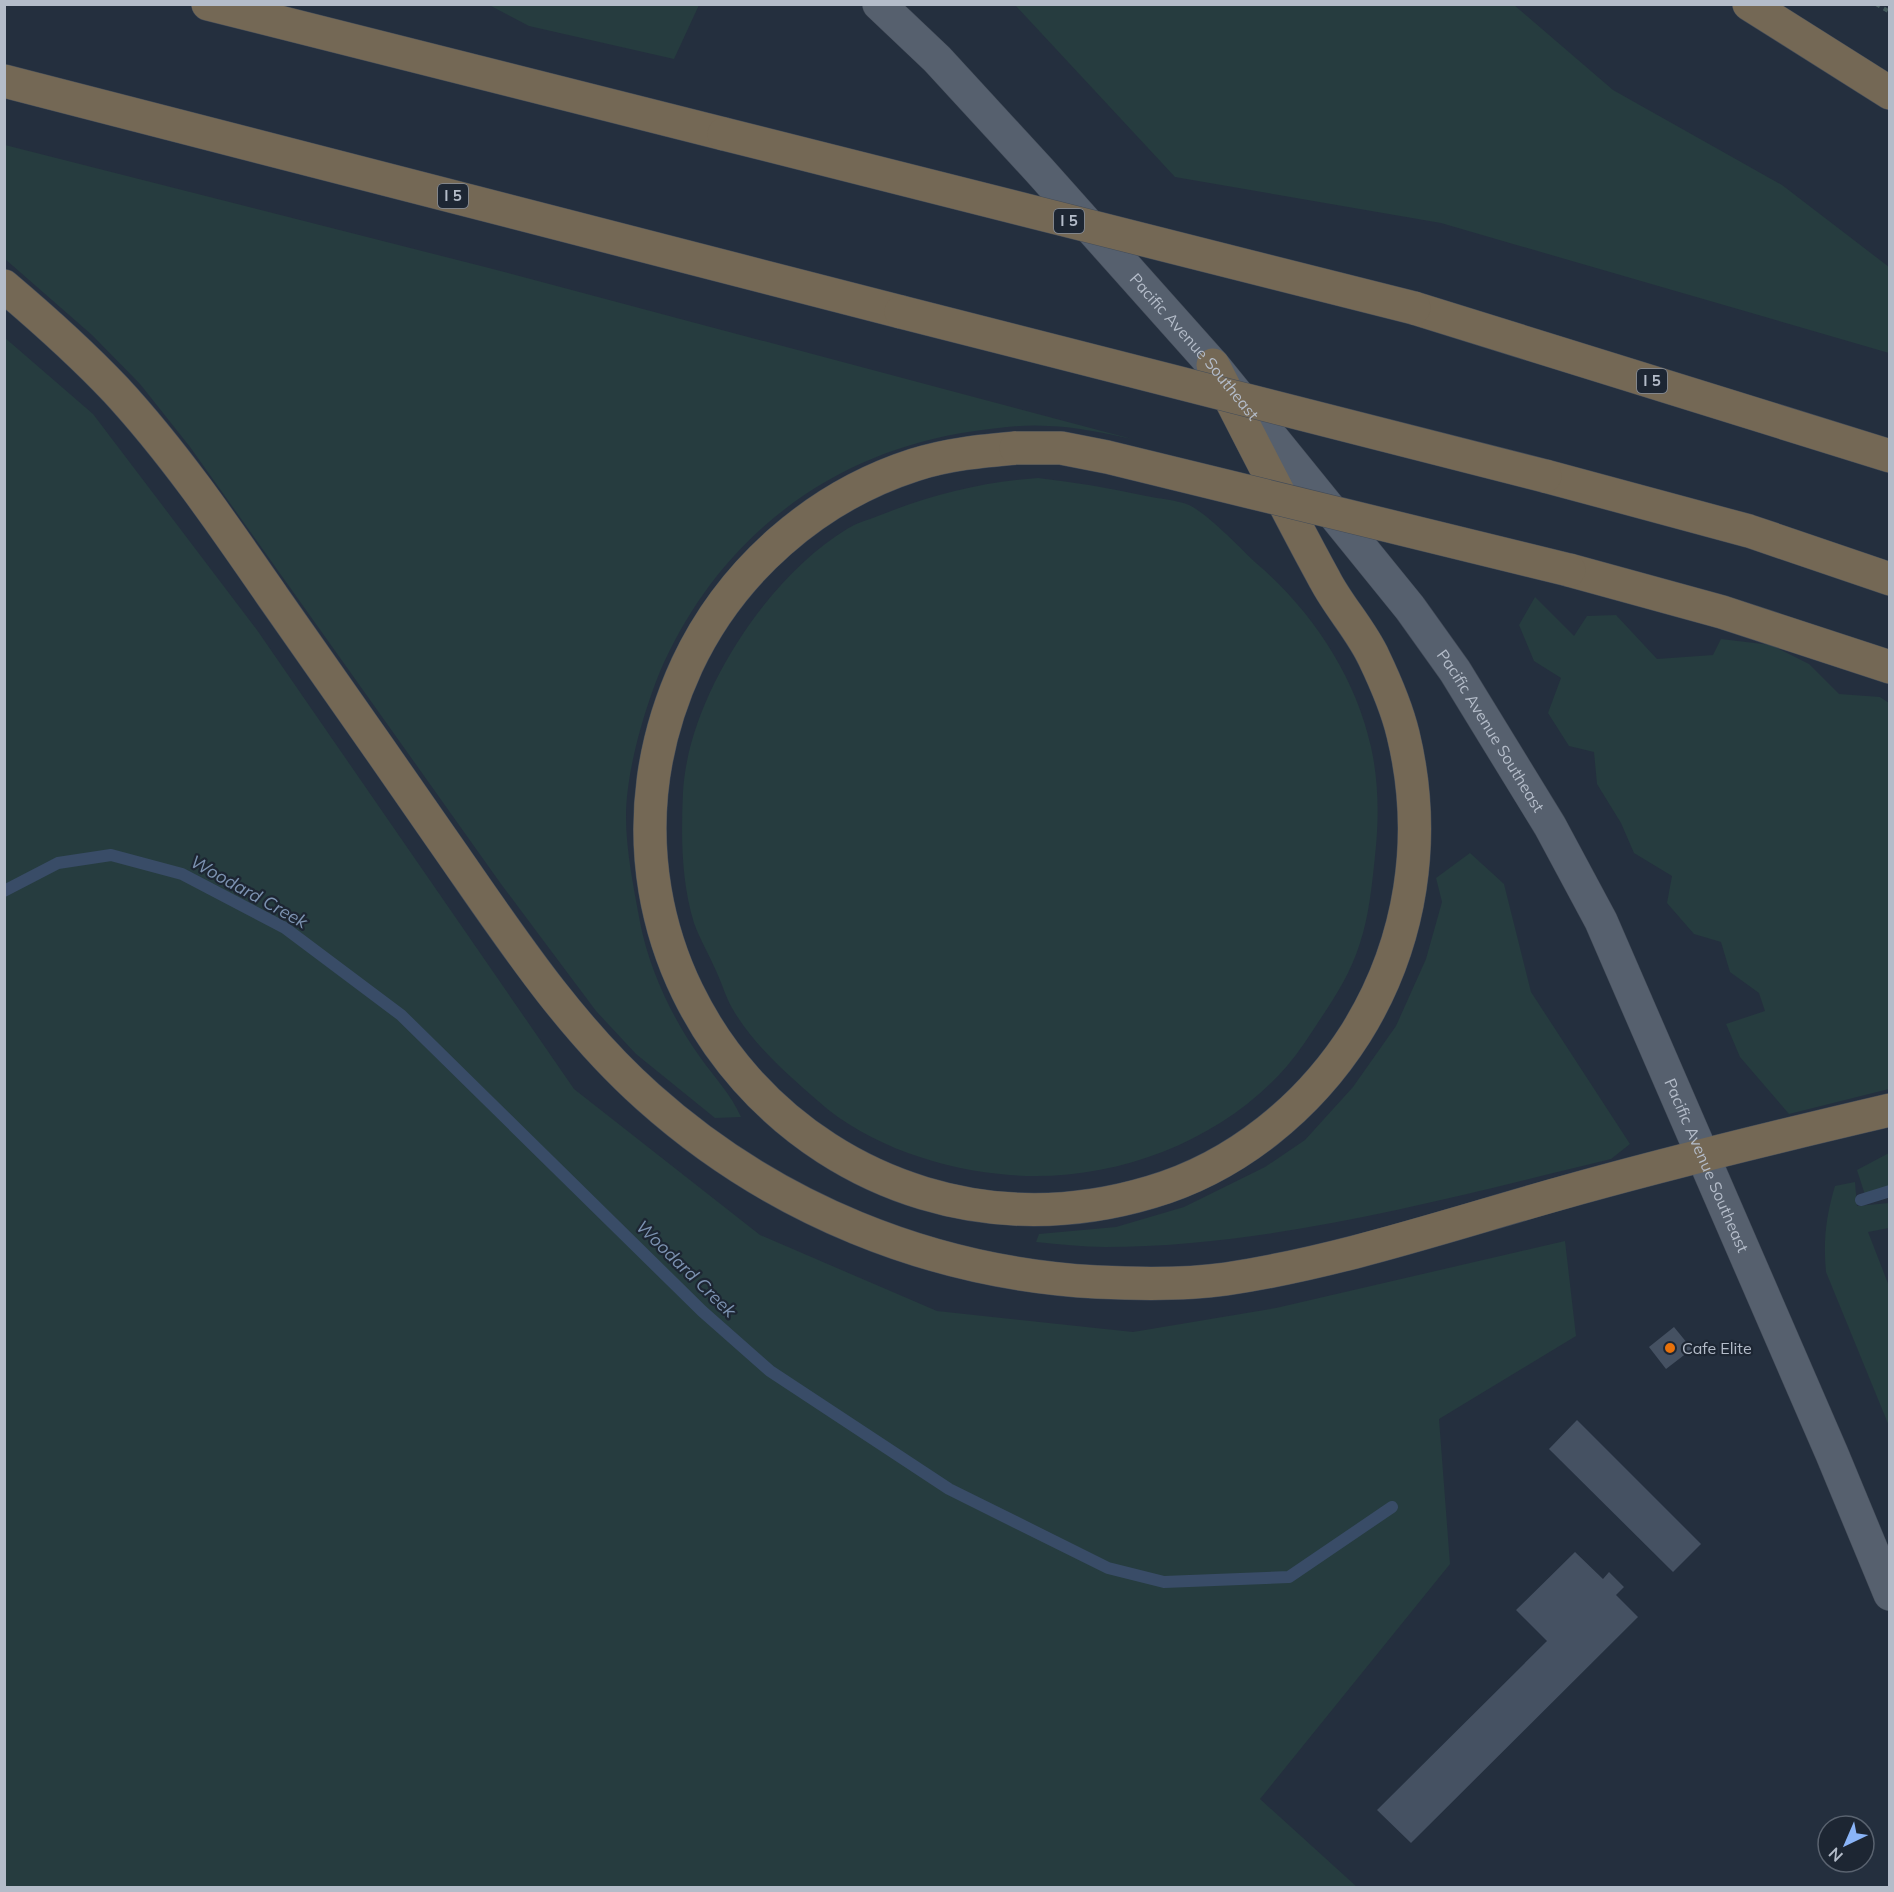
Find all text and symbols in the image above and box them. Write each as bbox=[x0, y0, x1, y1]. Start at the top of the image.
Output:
road number: I 5 bbox=[438, 184, 468, 208]
road number: I 5 bbox=[1054, 209, 1084, 233]
street label: Pacific Avenue Southeast bbox=[1126, 269, 1264, 424]
road number: I 5 bbox=[1637, 369, 1667, 393]
street label: Pacific Avenue Southeast bbox=[1433, 646, 1549, 816]
water label: Woodard Creek bbox=[187, 850, 313, 934]
street label: Pacific Avenue Southeast bbox=[1660, 1075, 1753, 1256]
water label: Woodard Creek bbox=[631, 1215, 742, 1323]
place label: Cafe Elite bbox=[1682, 1338, 1752, 1358]
marker: Cafe Elite bbox=[1663, 1341, 1677, 1355]
north arrow bbox=[1816, 1814, 1876, 1874]
text: N bbox=[1824, 1843, 1847, 1866]

